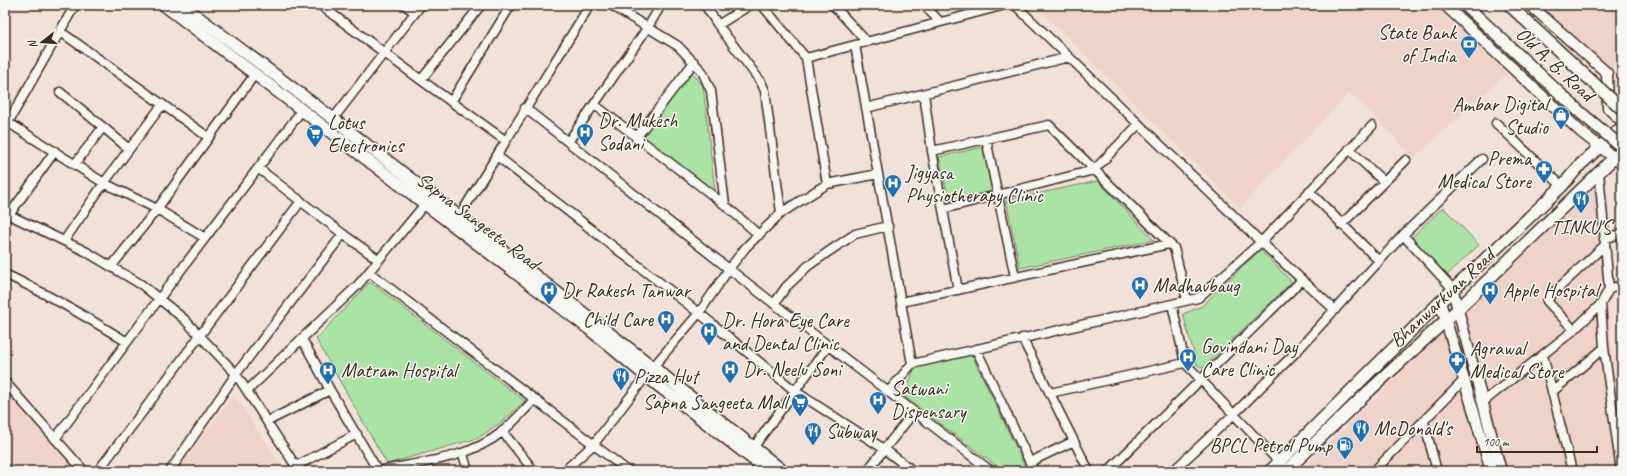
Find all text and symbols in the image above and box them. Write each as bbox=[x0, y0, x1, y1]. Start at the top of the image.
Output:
place label: State Bank of India bbox=[1378, 20, 1458, 68]
street label: Old A. B. Road bbox=[1511, 21, 1602, 109]
north arrow bbox=[22, 22, 62, 62]
bank icon: State Bank of India bbox=[1459, 34, 1479, 59]
text: N bbox=[24, 38, 40, 50]
place label: Ambar Digital Studio bbox=[1452, 92, 1552, 140]
shop icon: Ambar Digital Studio bbox=[1551, 105, 1571, 130]
place label: Dr. Mukesh Sodani bbox=[598, 108, 678, 156]
place label: Lotus Electronics bbox=[328, 110, 406, 158]
hospital icon: Dr. Mukesh Sodani bbox=[575, 122, 595, 147]
supermarket icon: Lotus Electronics bbox=[305, 123, 325, 148]
place label: Prema Medical Store bbox=[1438, 146, 1533, 194]
pharmacy icon: Prema Medical Store bbox=[1534, 159, 1554, 184]
place label: Jigyasa Physiotherapy Clinic bbox=[905, 160, 1044, 208]
street label: Sapna Sangeeta Road bbox=[411, 167, 547, 277]
hospital icon: Jigyasa Physiotherapy Clinic bbox=[883, 173, 903, 198]
restaurant icon: TINKU'S bbox=[1571, 189, 1591, 214]
place label: TINKU'S bbox=[1551, 215, 1615, 240]
street label: Bhanwarkuan Road bbox=[1385, 241, 1502, 353]
place label: Madhavbaug bbox=[1153, 273, 1241, 298]
hospital icon: Madhavbaug bbox=[1130, 275, 1150, 300]
place label: Dr Rakesh Tanwar bbox=[562, 278, 692, 303]
place label: Apple Hospital bbox=[1503, 278, 1602, 303]
hospital icon: Dr Rakesh Tanwar bbox=[539, 280, 559, 305]
hospital icon: Apple Hospital bbox=[1480, 280, 1500, 305]
place label: Child Care bbox=[583, 307, 654, 332]
place label: Dr. Hora Eye Care and Dental Clinic bbox=[722, 308, 850, 356]
hospital icon: Child Care bbox=[656, 309, 676, 334]
hospital icon: Dr. Hora Eye Care and Dental Clinic bbox=[699, 321, 719, 346]
place label: Govindani Day Care Clinic bbox=[1201, 334, 1298, 382]
place label: Agrawal Medical Store bbox=[1470, 336, 1565, 384]
hospital icon: Govindani Day Care Clinic bbox=[1178, 347, 1198, 372]
pharmacy icon: Agrawal Medical Store bbox=[1447, 350, 1467, 375]
place label: Dr. Neelu Soni bbox=[743, 357, 843, 382]
place label: Matram Hospital bbox=[341, 358, 460, 383]
hospital icon: Dr. Neelu Soni bbox=[720, 359, 740, 384]
hospital icon: Matram Hospital bbox=[318, 360, 338, 385]
place label: Pizza Hut bbox=[634, 364, 701, 389]
restaurant icon: Pizza Hut bbox=[611, 366, 631, 391]
place label: Satwani Dispensary bbox=[891, 376, 968, 424]
place label: Sapna Sangeeta Mall bbox=[643, 390, 791, 415]
hospital icon: Satwani Dispensary bbox=[868, 390, 888, 415]
supermarket icon: Sapna Sangeeta Mall bbox=[790, 392, 810, 417]
place label: McDonald's bbox=[1374, 416, 1454, 441]
restaurant icon: McDonald's bbox=[1351, 418, 1371, 443]
place label: Subway bbox=[826, 419, 879, 444]
restaurant icon: Subway bbox=[803, 421, 823, 446]
scale bar bbox=[1477, 428, 1597, 454]
place label: BPCL Petrol Pump bbox=[1210, 433, 1333, 458]
text: 100 m bbox=[1483, 434, 1510, 450]
fuel station icon: BPCL Petrol Pump bbox=[1335, 435, 1355, 460]

